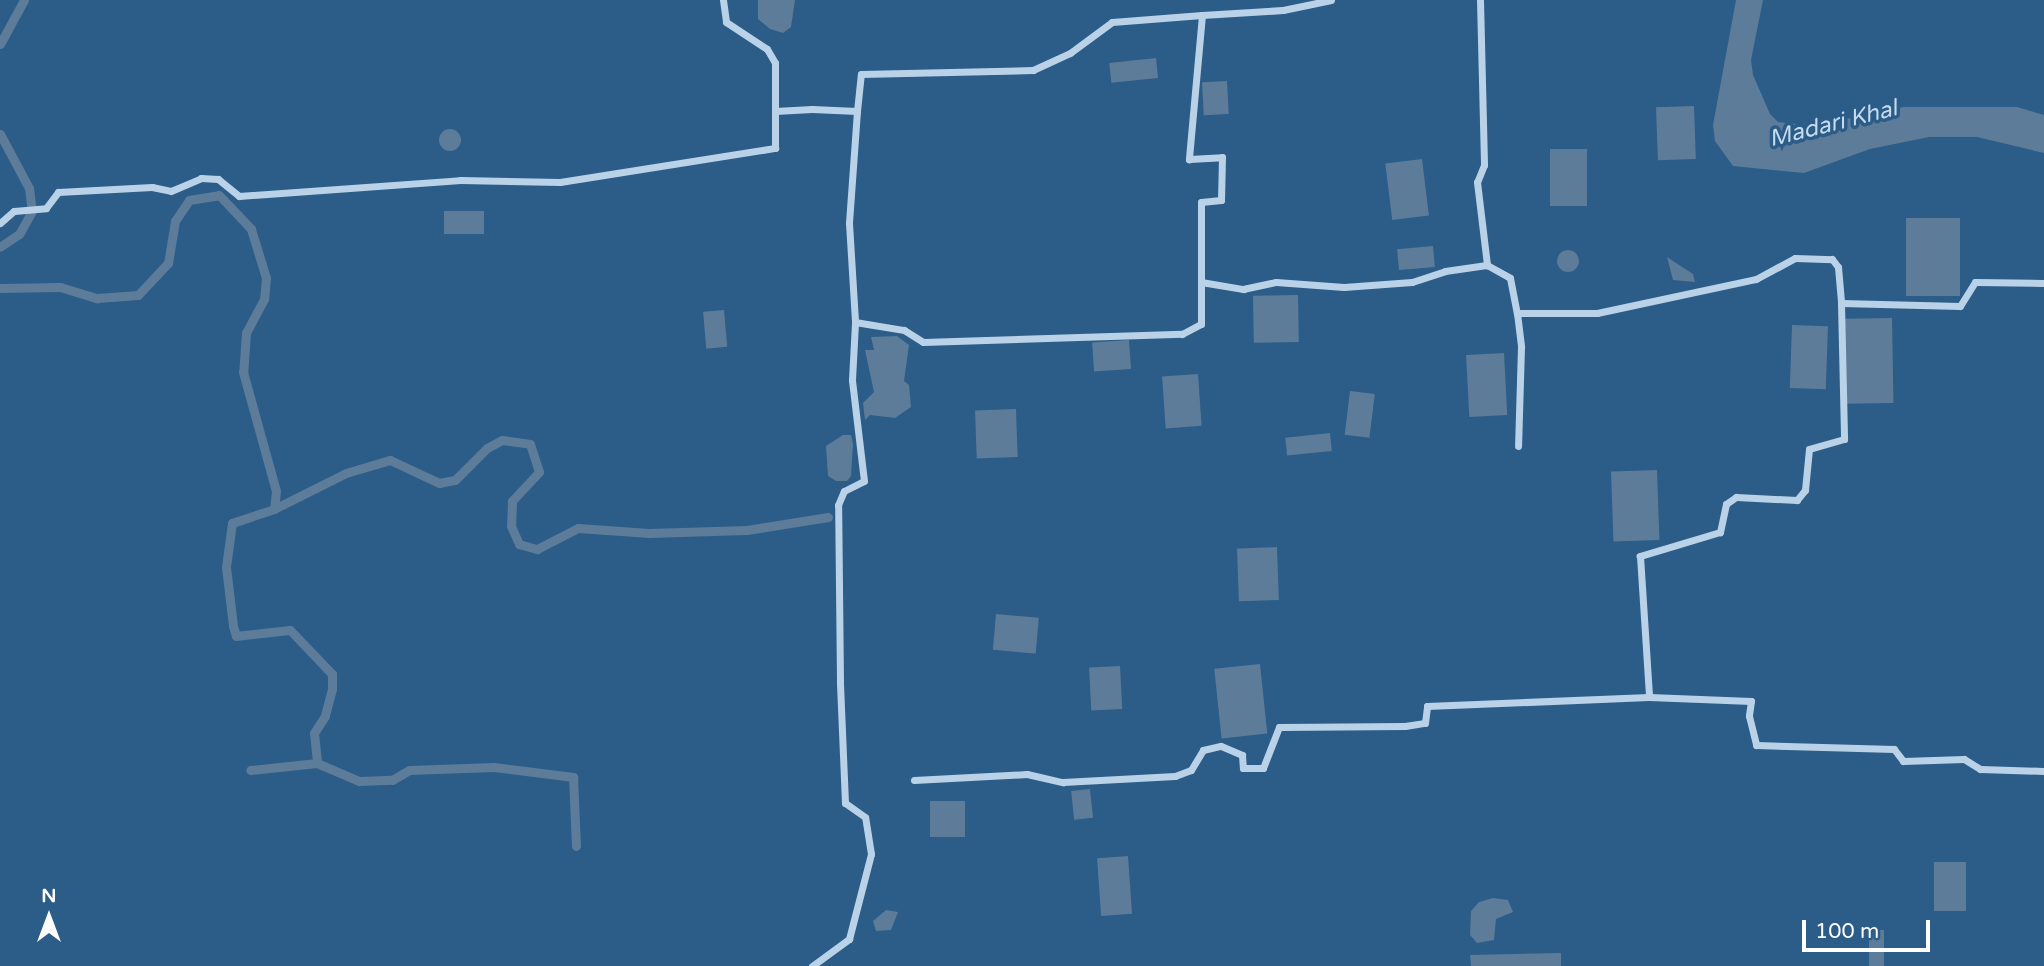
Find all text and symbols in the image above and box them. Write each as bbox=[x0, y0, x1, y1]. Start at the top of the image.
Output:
water label: Madari Khal bbox=[1766, 95, 1900, 153]
north arrow bbox=[14, 882, 84, 952]
text: N bbox=[41, 885, 57, 907]
scale bar bbox=[1806, 906, 1934, 950]
text: 100 m bbox=[1815, 919, 1879, 944]

